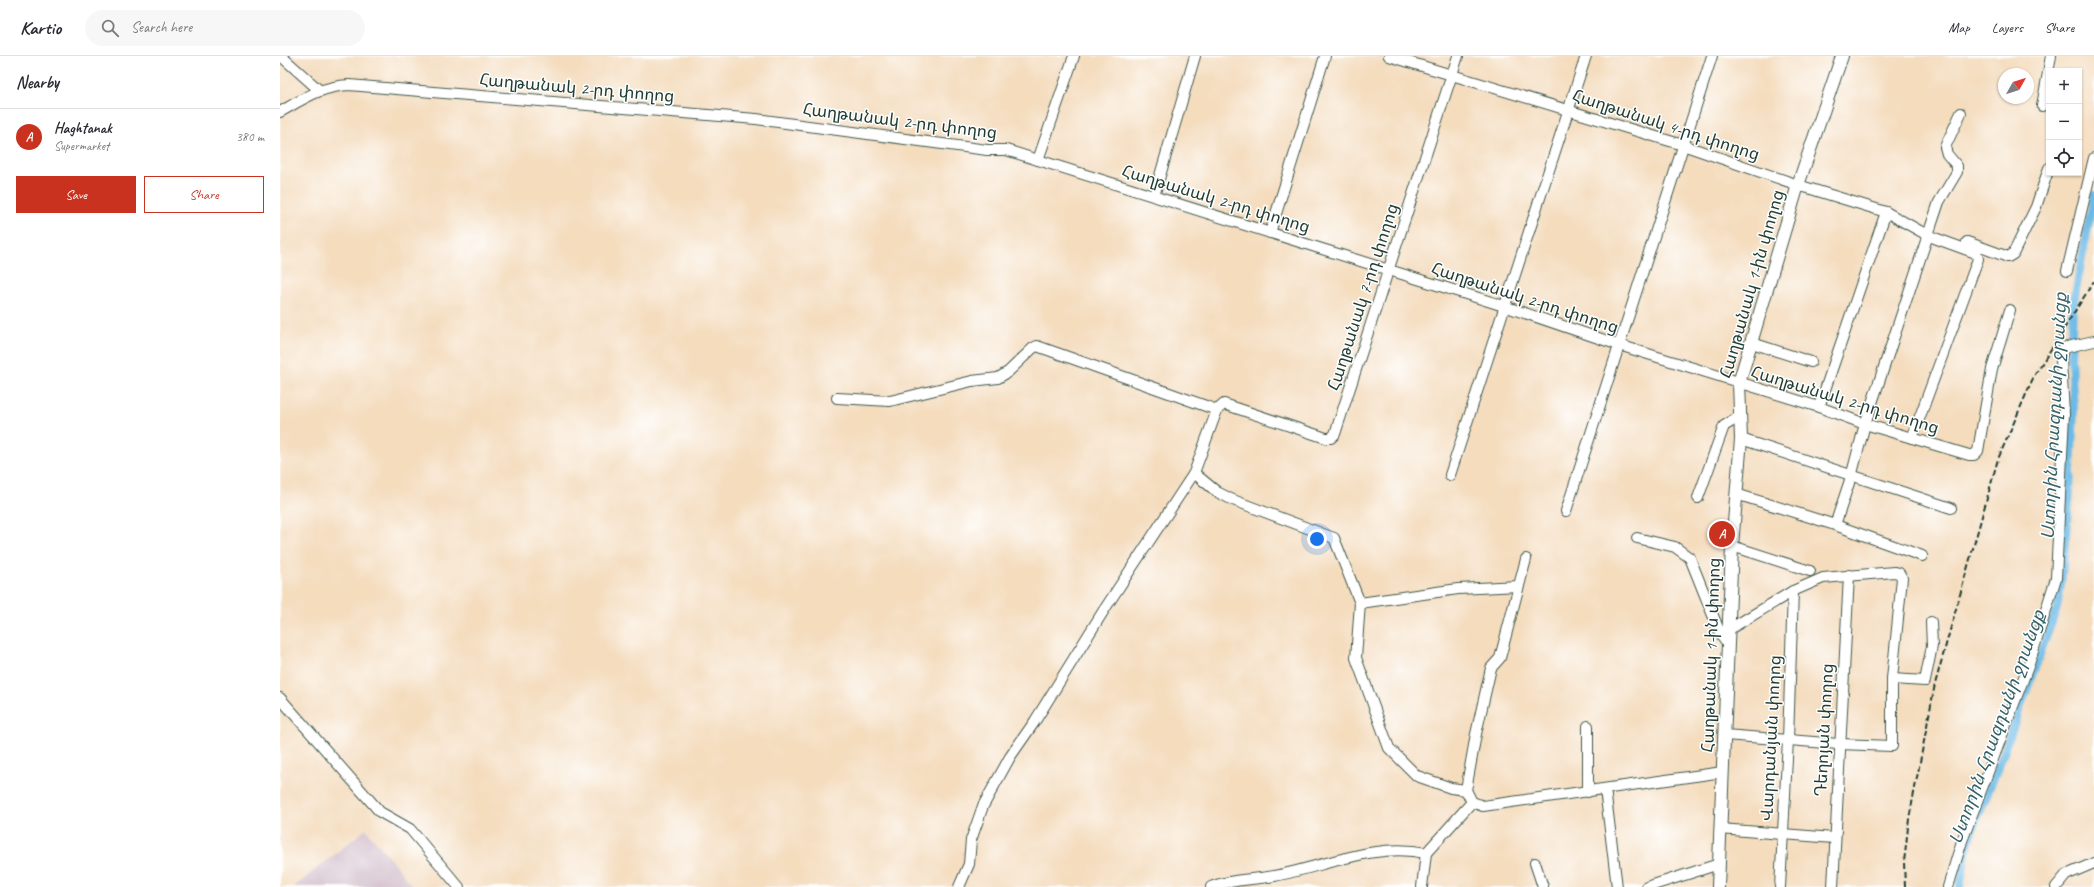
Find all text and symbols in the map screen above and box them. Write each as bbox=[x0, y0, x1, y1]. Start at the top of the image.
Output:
search box bbox=[85, 10, 365, 46]
text: Kartio bbox=[20, 16, 61, 40]
icon: search bbox=[99, 17, 121, 39]
text: Search here bbox=[131, 18, 192, 37]
text: Map bbox=[1948, 19, 1970, 36]
text: Layers bbox=[1992, 19, 2023, 36]
text: Share bbox=[2045, 19, 2074, 36]
north arrow bbox=[1998, 68, 2034, 104]
map controls bbox=[2046, 68, 2082, 176]
button: + bbox=[2046, 68, 2082, 104]
street label: Հաղթանակ 2-րդ փողոց bbox=[479, 69, 675, 107]
text: Nearby bbox=[16, 72, 59, 93]
street label: Հաղթանակ 4-րդ փողոց bbox=[1570, 85, 1762, 165]
street label: Հաղթանակ 2-րդ փողոց bbox=[802, 99, 998, 143]
button: − bbox=[2046, 104, 2082, 140]
text: Haghtanak bbox=[54, 119, 112, 138]
text: A bbox=[26, 129, 32, 145]
text: 380 m bbox=[236, 129, 264, 145]
text: Supermarket bbox=[54, 138, 109, 154]
button: locate bbox=[2046, 140, 2082, 176]
street label: Հաղթանակ 2-րդ փողոց bbox=[1119, 160, 1313, 238]
button: Save bbox=[16, 176, 136, 213]
button: Share bbox=[144, 176, 264, 213]
street label: Հաղթանակ 1-ին փողոց bbox=[1715, 187, 1789, 381]
street label: Հաղթանակ 7-րդ փողոց bbox=[1323, 201, 1403, 393]
street label: Հաղթանակ 2-րդ փողոց bbox=[1429, 258, 1621, 338]
water label: Ստորին Հրազդանի ջրանցք bbox=[2037, 291, 2072, 540]
street label: Հաղթանակ 2-րդ փողոց bbox=[1748, 361, 1942, 439]
pin: A bbox=[1709, 519, 1735, 549]
your location bbox=[1307, 529, 1327, 549]
street label: Հաղթանակ 1-ին փողոց bbox=[1697, 557, 1725, 753]
water label: Ստորին Հրազդանի ջրանցք bbox=[1944, 606, 2050, 847]
street label: Վարդանյան փողոց bbox=[1756, 654, 1786, 822]
street label: Դեղոյան փողոց bbox=[1810, 663, 1838, 797]

